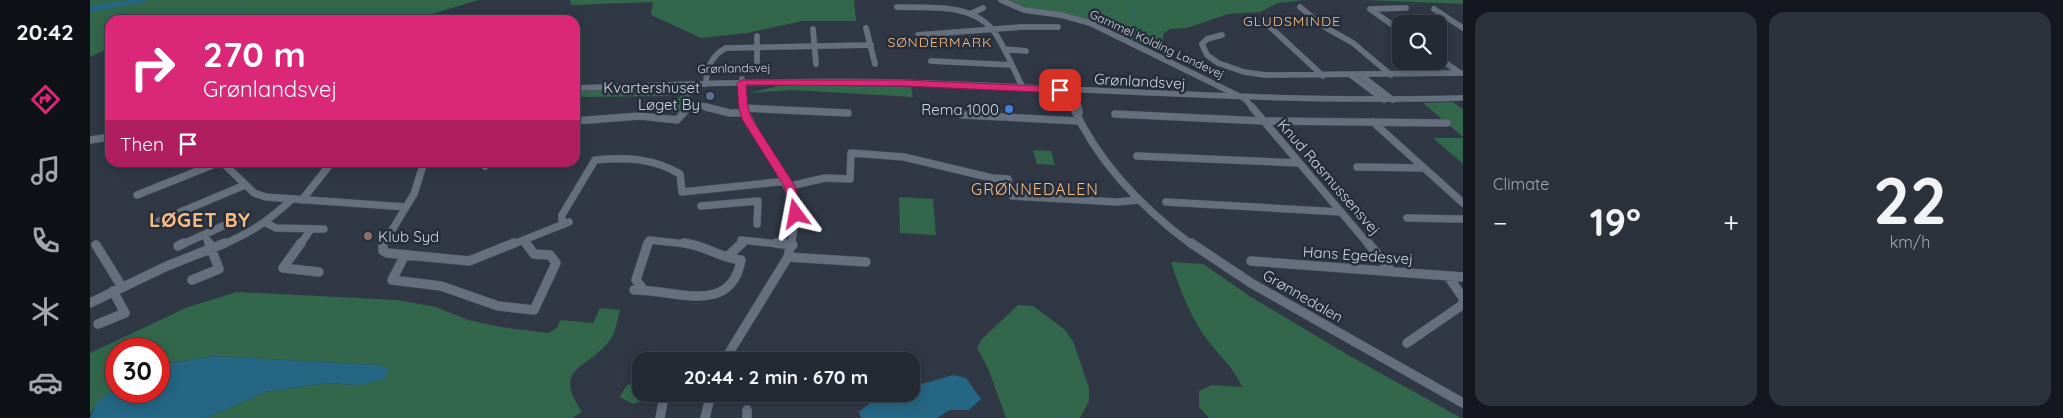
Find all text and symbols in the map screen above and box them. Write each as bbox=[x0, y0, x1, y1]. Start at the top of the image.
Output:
street label: Gammel Kolding Landevej bbox=[1087, 6, 1227, 82]
district label: GLUDSMINDE bbox=[1243, 12, 1341, 30]
map controls bbox=[1392, 15, 1447, 70]
button: search bbox=[1392, 15, 1447, 70]
text: 20:42 bbox=[16, 18, 74, 46]
text: 270 m bbox=[203, 32, 306, 76]
district label: SØNDERMARK bbox=[887, 33, 993, 51]
icon: right bbox=[120, 35, 185, 100]
street label: Grønlandsvej bbox=[697, 60, 771, 76]
pin bbox=[1039, 69, 1081, 111]
street label: Grønlandsvej bbox=[1094, 69, 1186, 93]
text: Grønlandsvej bbox=[203, 75, 337, 103]
icon: arrive bbox=[1046, 76, 1074, 104]
place label: Kvartershuset Løget By bbox=[603, 78, 700, 114]
icon: directions bbox=[28, 82, 63, 117]
marker: Kvartershuset Løget By bbox=[704, 90, 716, 102]
place label: Rema 1000 bbox=[921, 100, 999, 119]
marker: Rema 1000 bbox=[1003, 103, 1015, 115]
street label: Knud Rasmussensvej bbox=[1273, 115, 1385, 239]
icon: arrive bbox=[174, 130, 202, 158]
text: Then bbox=[120, 132, 164, 156]
icon: music bbox=[28, 153, 63, 188]
text: 22 bbox=[1873, 159, 1947, 240]
text: Climate bbox=[1493, 174, 1549, 194]
district label: GRØNNEDALEN bbox=[971, 179, 1099, 199]
position arrow bbox=[769, 187, 821, 239]
text: 19° bbox=[1590, 198, 1641, 246]
text: − bbox=[1493, 205, 1508, 240]
text: + bbox=[1723, 205, 1739, 240]
district label: LØGET BY bbox=[149, 207, 251, 232]
icon: phone bbox=[28, 223, 63, 258]
place label: Klub Syd bbox=[378, 227, 439, 246]
marker: Klub Syd bbox=[362, 230, 374, 242]
text: km/h bbox=[1890, 232, 1930, 252]
street label: Hans Egedesvej bbox=[1302, 242, 1414, 268]
street label: Grønnedalen bbox=[1259, 265, 1347, 327]
icon: climate bbox=[28, 294, 63, 329]
speed limit sign: 30 bbox=[105, 338, 170, 403]
icon: car bbox=[28, 365, 63, 400]
text: 20:44 · 2 min · 670 m bbox=[684, 365, 868, 389]

